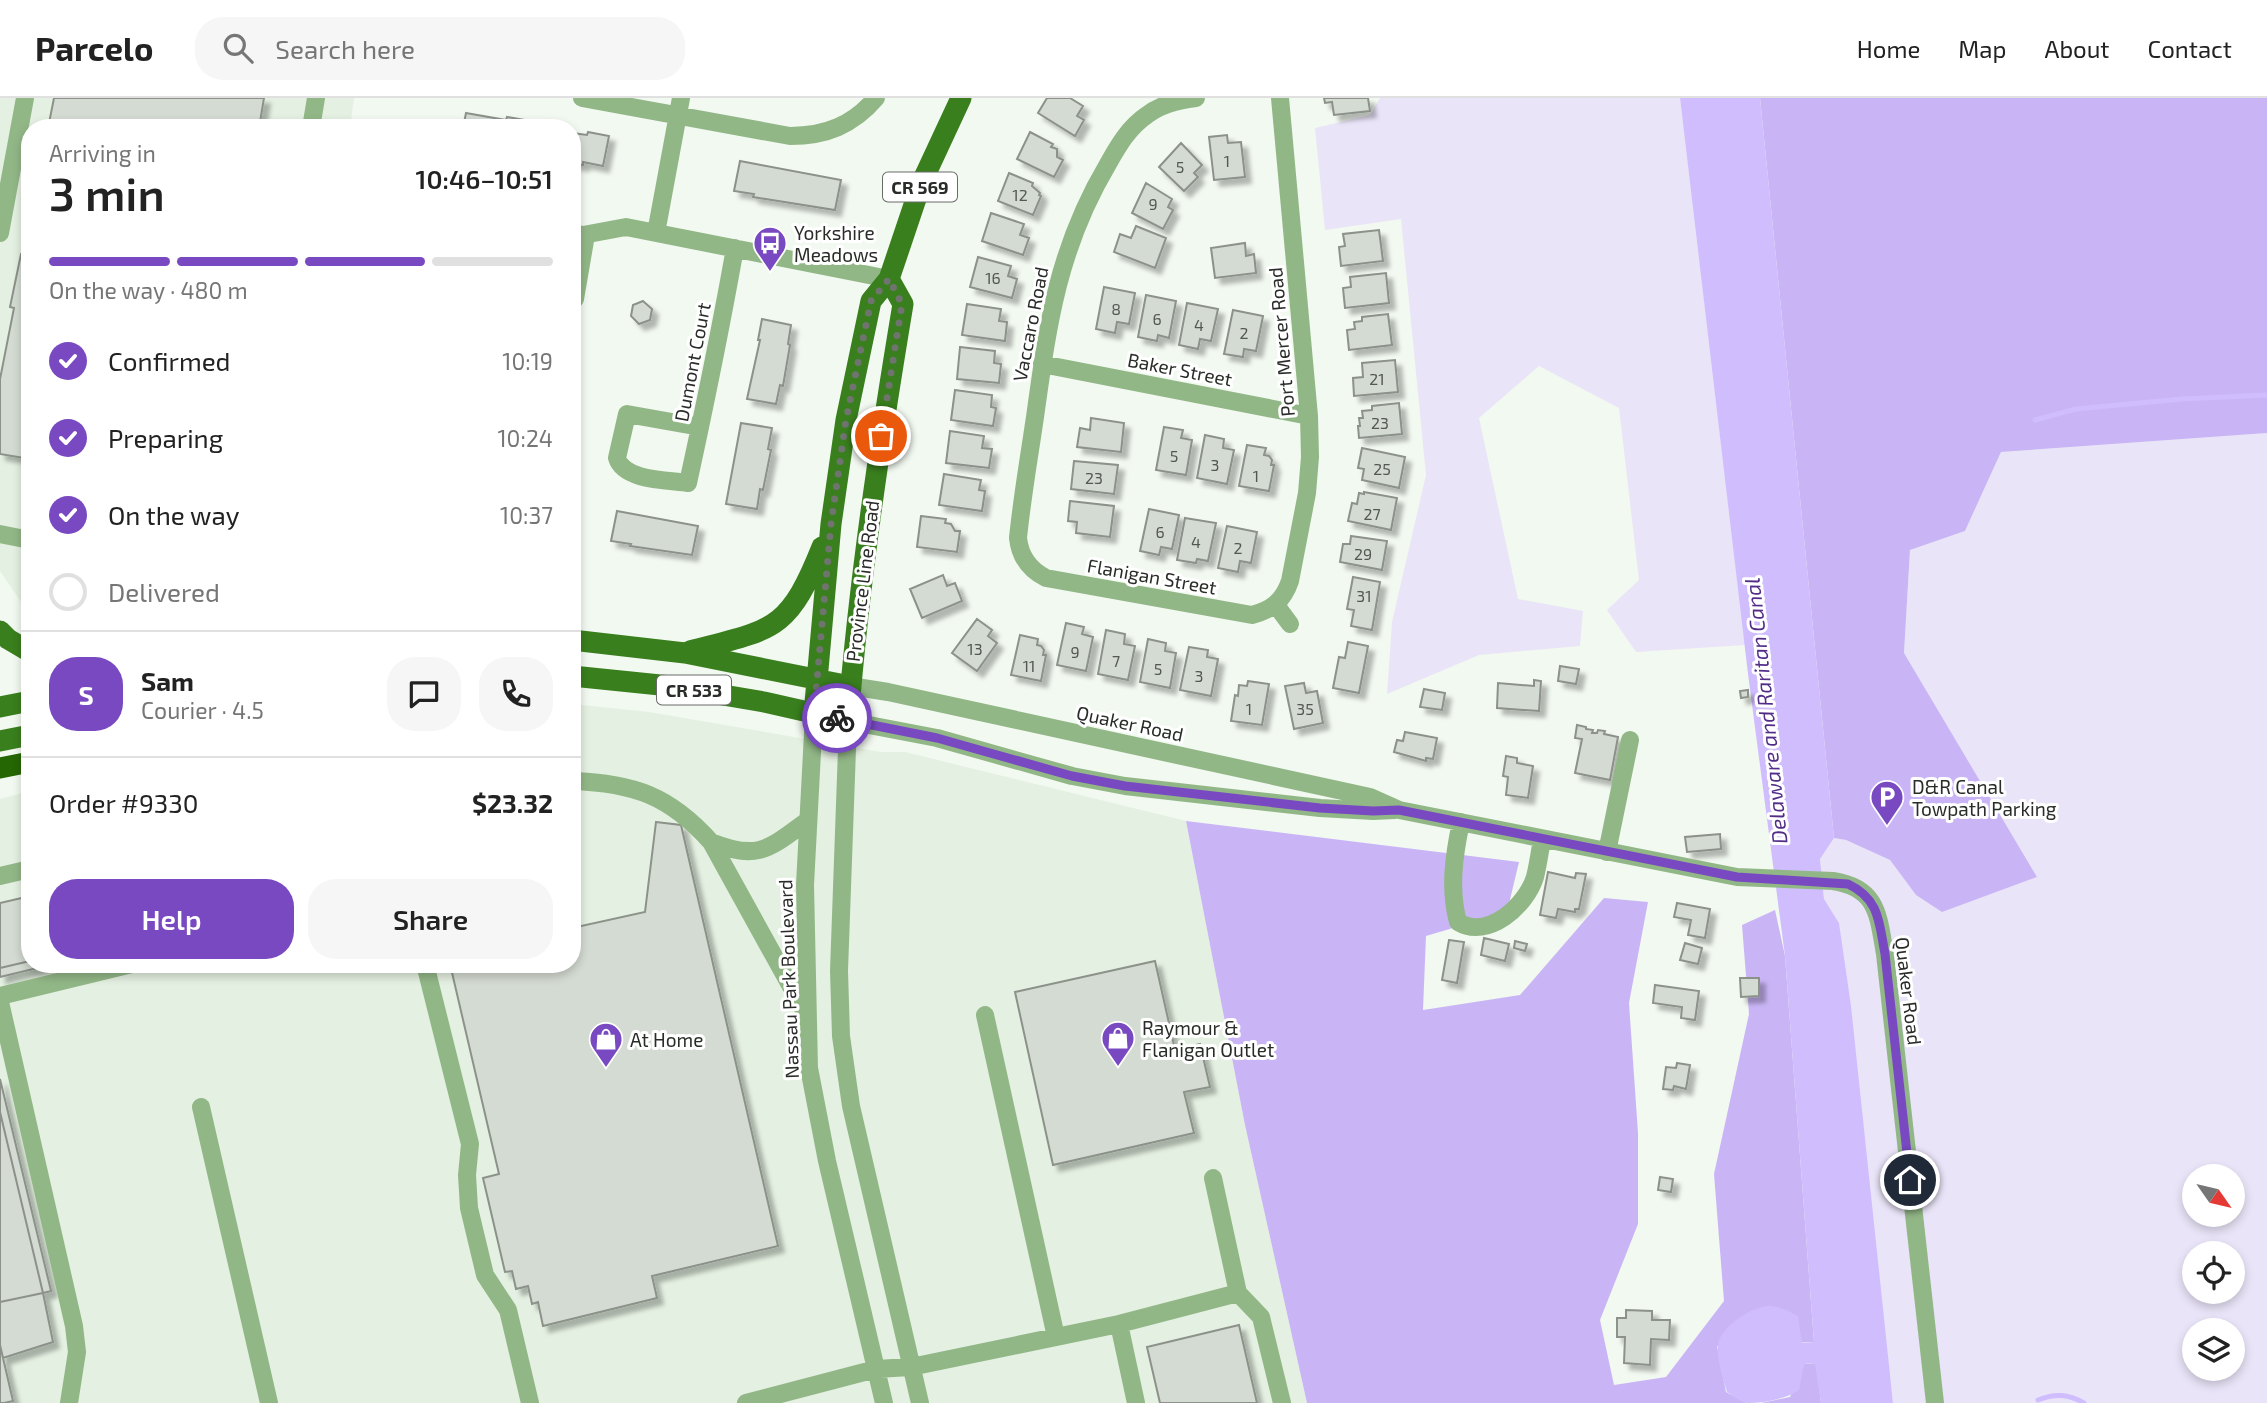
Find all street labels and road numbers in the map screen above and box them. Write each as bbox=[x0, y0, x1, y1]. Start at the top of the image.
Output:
road number: CR 569 bbox=[883, 172, 957, 202]
street label: Vaccaro Road bbox=[1008, 265, 1052, 383]
street label: Port Mercer Road bbox=[1263, 266, 1299, 418]
street label: Dumont Court bbox=[669, 301, 715, 423]
street label: Baker Street bbox=[1126, 348, 1234, 390]
street label: Province Line Road bbox=[841, 499, 883, 663]
street label: Flanigan Street bbox=[1085, 553, 1219, 599]
road number: CR 533 bbox=[657, 676, 731, 704]
street label: Quaker Road bbox=[1074, 700, 1186, 746]
street label: Nassau Park Boulevard bbox=[773, 879, 803, 1079]
street label: Quaker Road bbox=[1891, 936, 1927, 1046]

